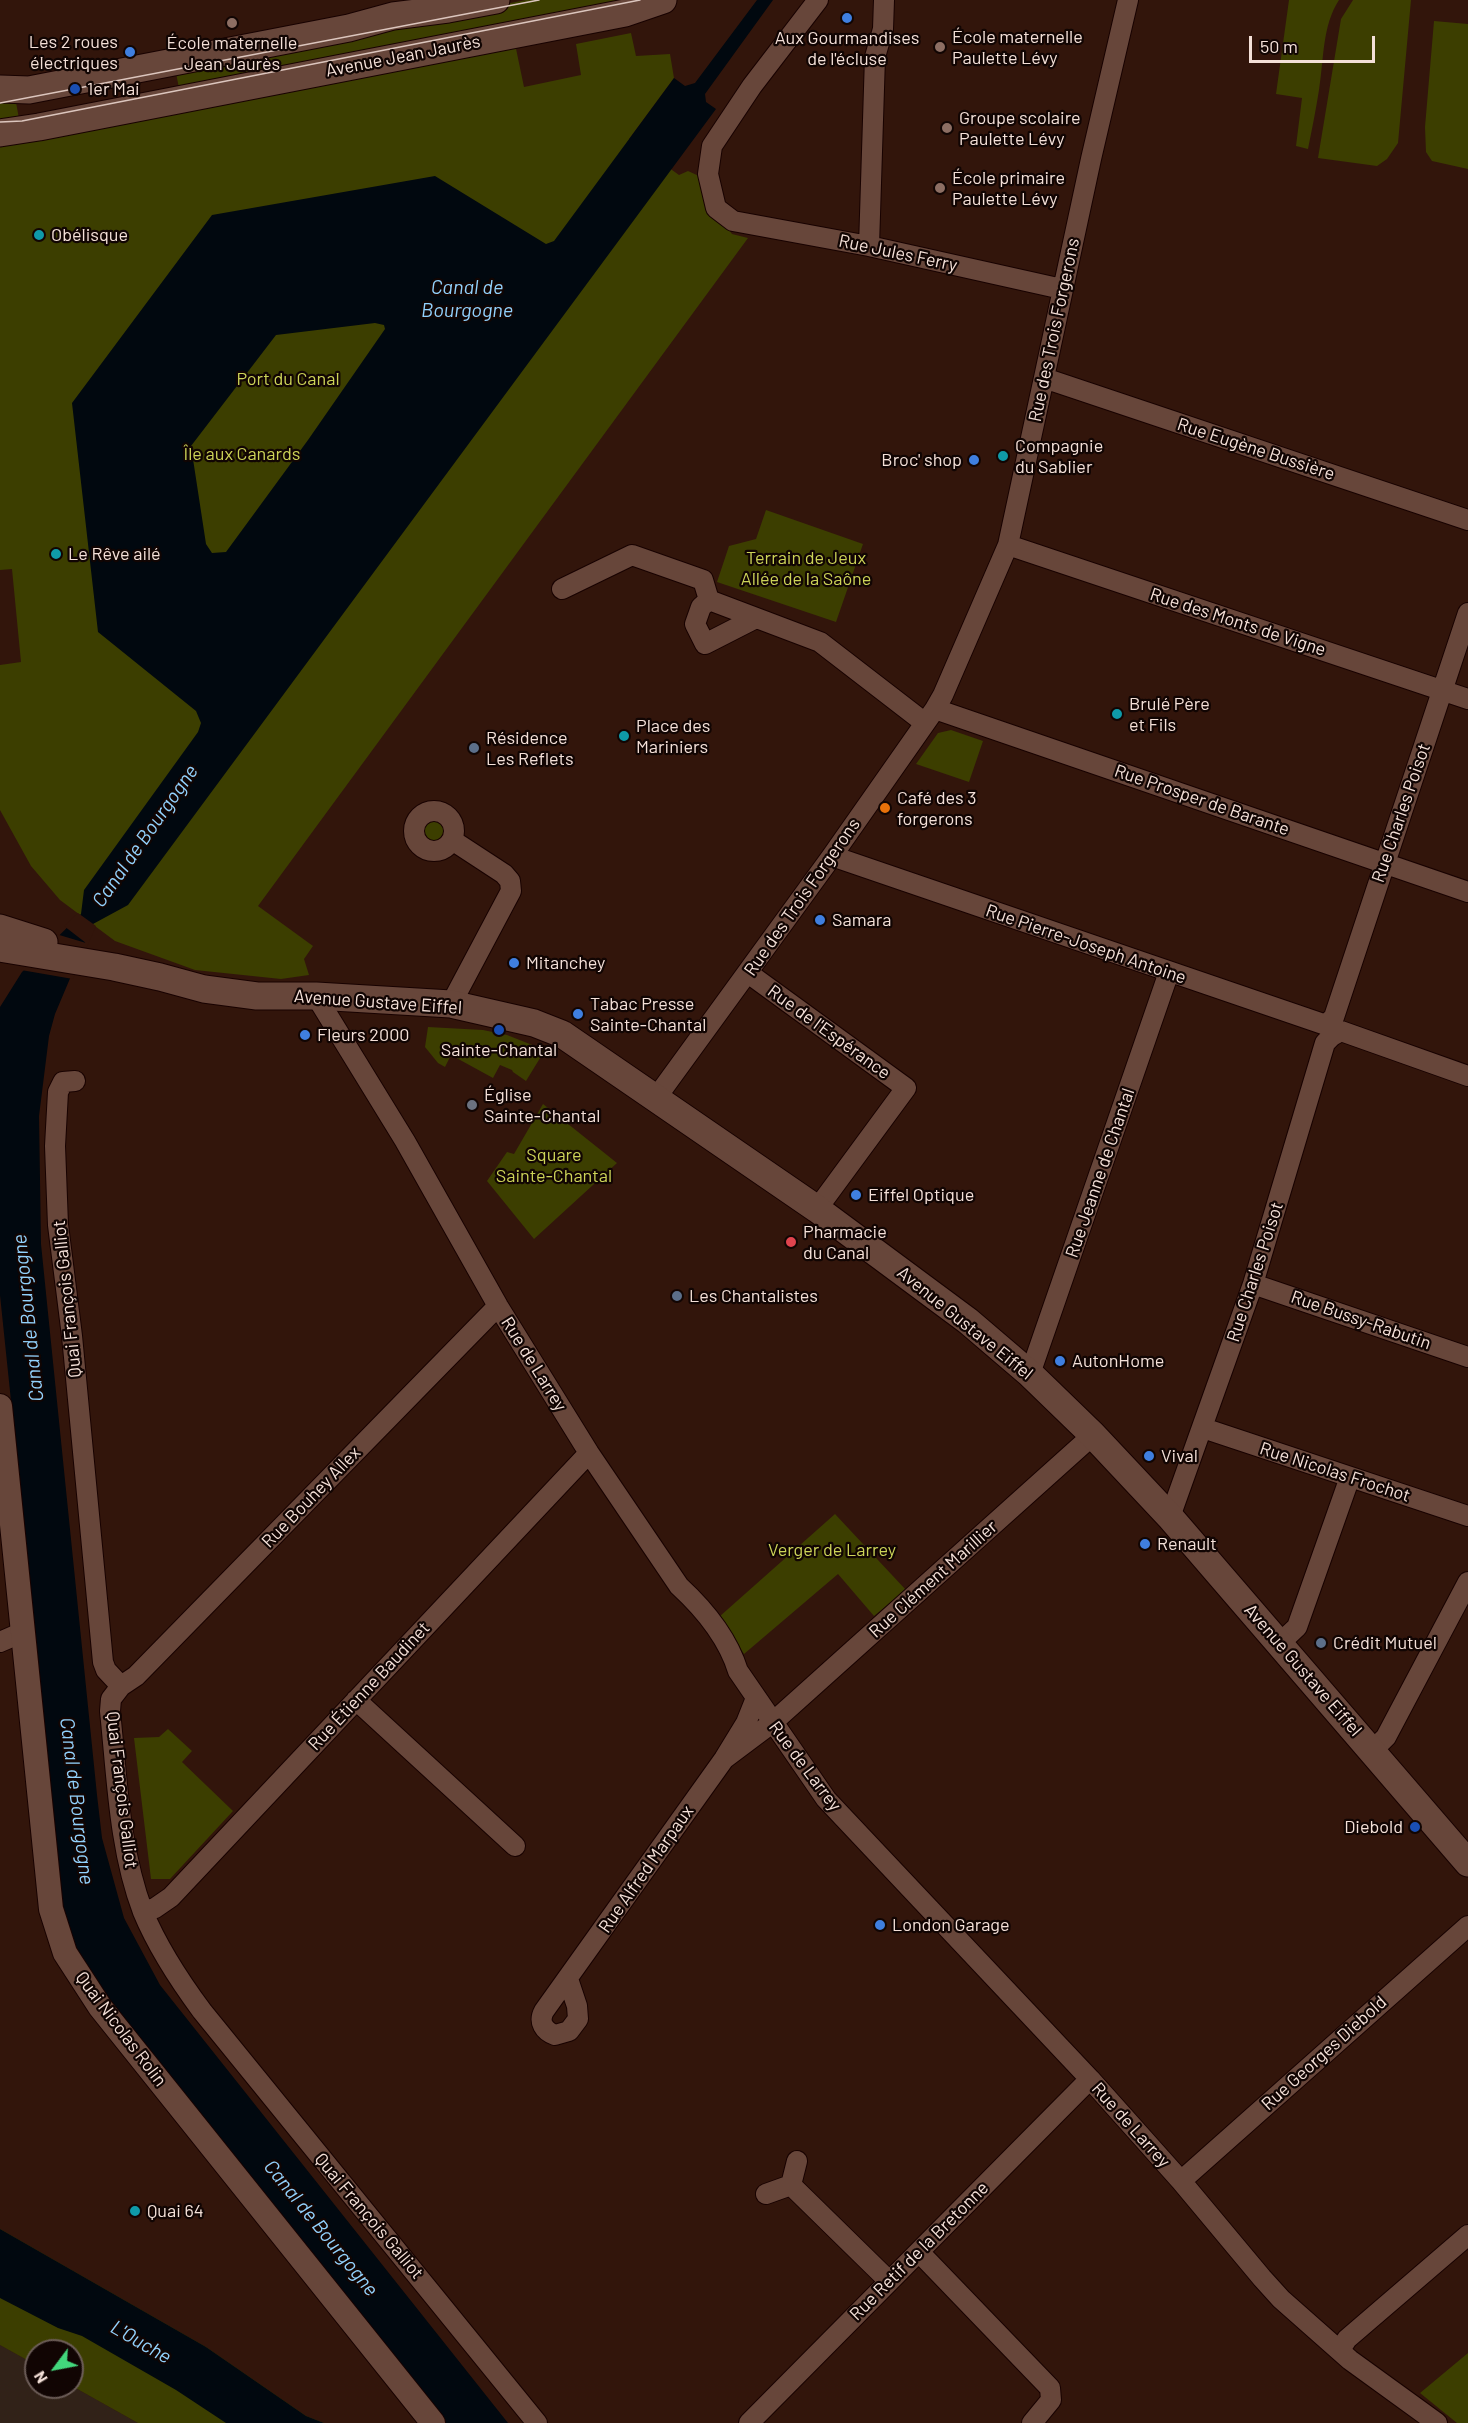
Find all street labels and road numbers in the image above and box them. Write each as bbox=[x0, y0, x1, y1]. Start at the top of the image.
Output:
street label: Avenue Jean Jaurès bbox=[324, 30, 482, 82]
street label: Rue Jules Ferry bbox=[837, 230, 959, 276]
street label: Rue des Trois Forgerons bbox=[1024, 236, 1084, 424]
street label: Rue Eugène Bussière bbox=[1175, 413, 1337, 485]
street label: Rue des Monts de Vigne bbox=[1147, 583, 1329, 661]
street label: Rue Charles Poisot bbox=[1367, 741, 1435, 885]
street label: Rue Prosper de Barante bbox=[1112, 760, 1292, 840]
street label: Rue des Trois Forgerons bbox=[739, 814, 865, 980]
street label: Rue Pierre-Joseph Antoine bbox=[983, 900, 1189, 988]
street label: Rue de l'Espérance bbox=[763, 980, 895, 1084]
street label: Avenue Gustave Eiffel bbox=[293, 985, 463, 1019]
street label: Rue Jeanne de Chantal bbox=[1061, 1085, 1139, 1261]
street label: Rue Charles Poisot bbox=[1222, 1199, 1288, 1345]
street label: Quai François Galliot bbox=[48, 1219, 86, 1379]
street label: Avenue Gustave Eiffel bbox=[893, 1262, 1037, 1384]
street label: Rue Bussy-Rabutin bbox=[1288, 1286, 1434, 1354]
street label: Rue de Larrey bbox=[496, 1313, 572, 1415]
street label: Rue Nicolas Frochot bbox=[1257, 1438, 1413, 1506]
street label: Rue Bouhey Allex bbox=[257, 1442, 365, 1552]
street label: Rue Clément Marillier bbox=[864, 1516, 1002, 1642]
street label: Avenue Gustave Eiffel bbox=[1240, 1599, 1366, 1741]
street label: Rue Étienne Baudinet bbox=[304, 1617, 434, 1755]
street label: Quai François Galliot bbox=[102, 1710, 142, 1870]
street label: Rue de Larrey bbox=[764, 1717, 846, 1815]
street label: Rue Alfred Marpaux bbox=[594, 1801, 698, 1937]
street label: Quai Nicolas Rolin bbox=[71, 1967, 171, 2091]
street label: Rue Georges Diebold bbox=[1257, 1991, 1391, 2115]
street label: Rue de Larrey bbox=[1087, 2078, 1175, 2172]
street label: Quai François Galliot bbox=[310, 2149, 428, 2283]
street label: Rue Retif de la Bretonne bbox=[845, 2177, 993, 2325]

